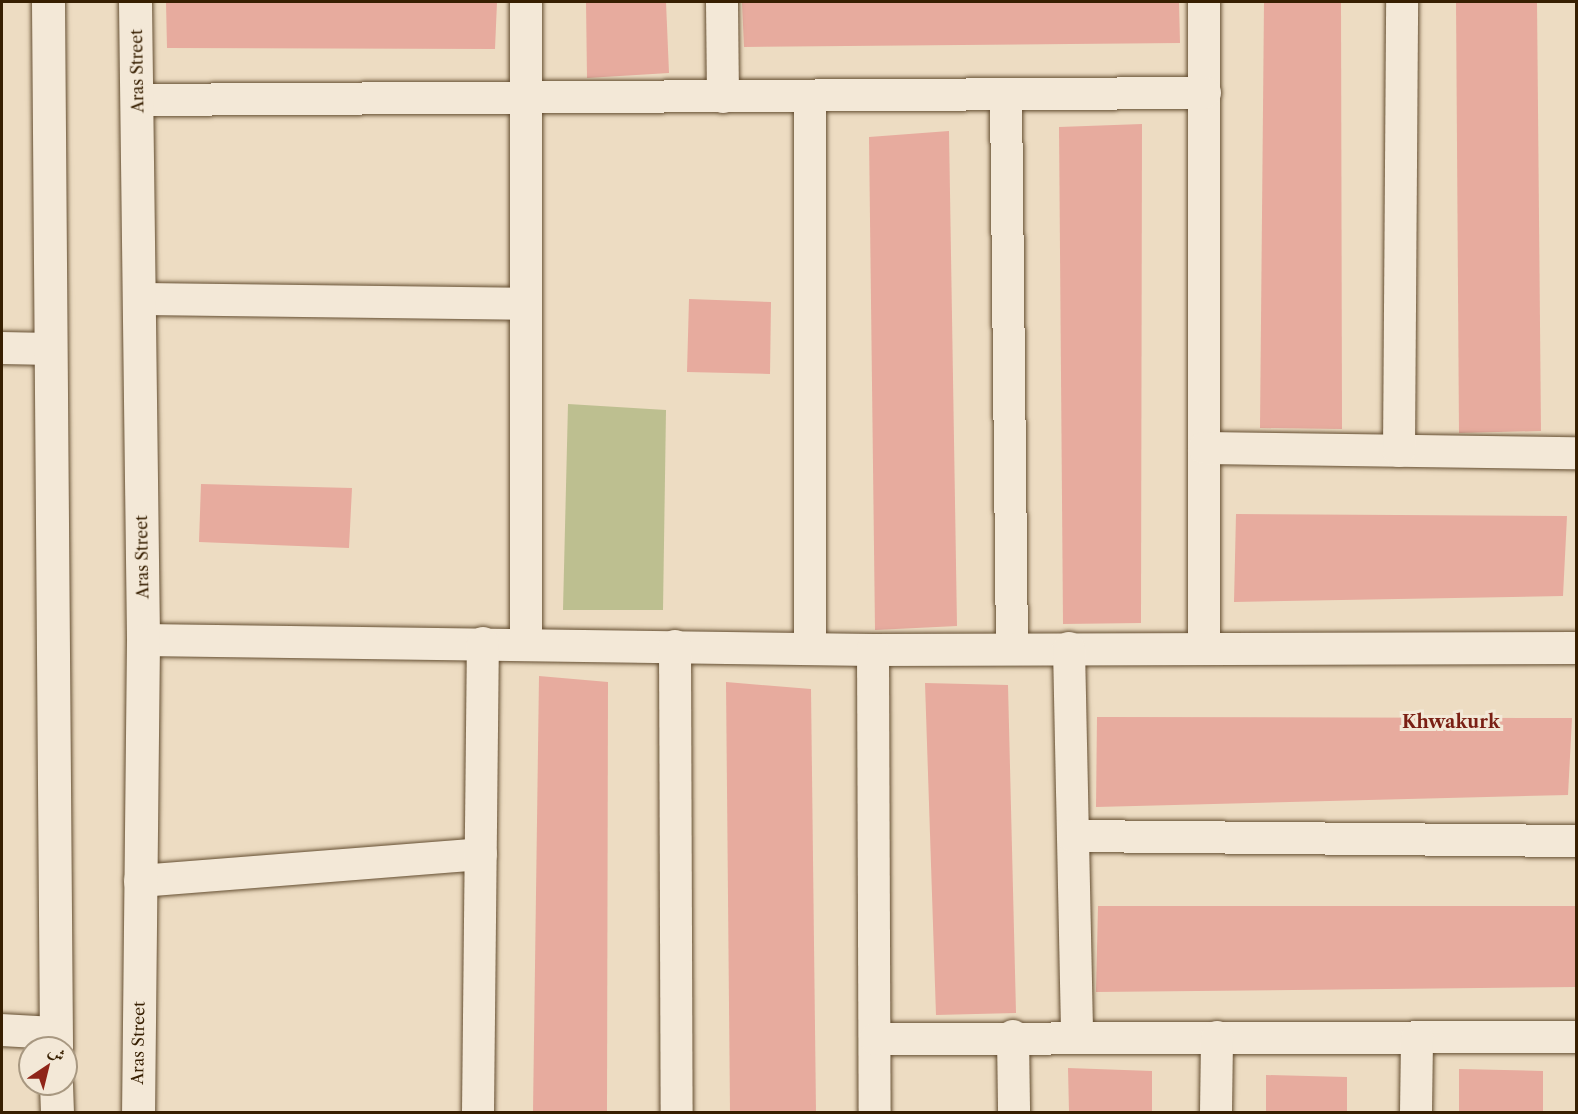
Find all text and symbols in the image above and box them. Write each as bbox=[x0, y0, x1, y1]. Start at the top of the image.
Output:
street label: Aras Street bbox=[127, 29, 147, 113]
street label: Aras Street bbox=[132, 515, 152, 599]
district label: Khwakurk bbox=[1402, 711, 1500, 733]
street label: Aras Street bbox=[128, 1001, 148, 1085]
north arrow bbox=[18, 1036, 78, 1096]
text: ش bbox=[45, 1040, 69, 1066]

